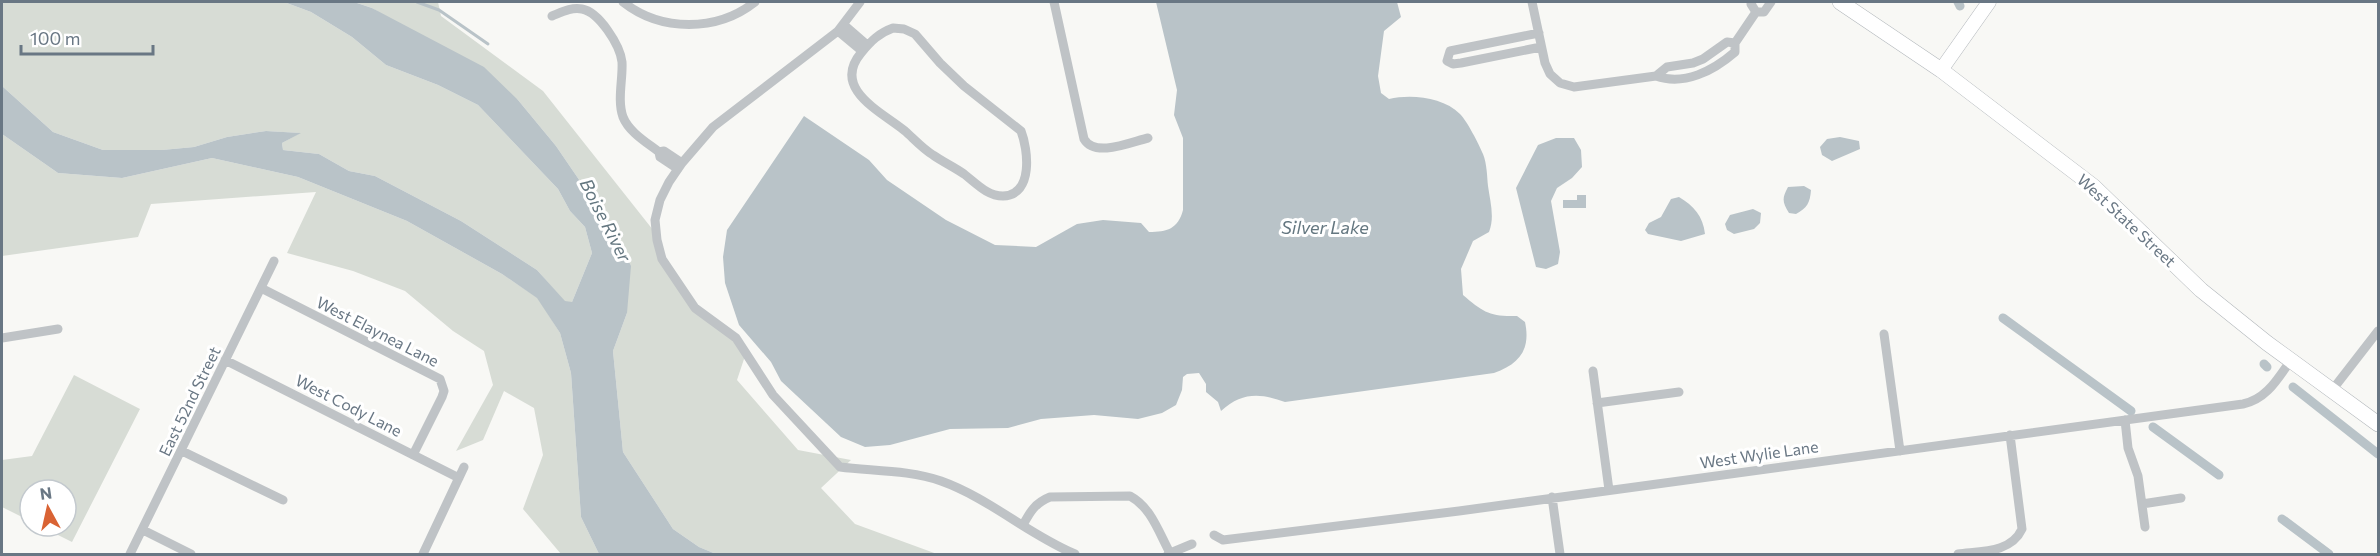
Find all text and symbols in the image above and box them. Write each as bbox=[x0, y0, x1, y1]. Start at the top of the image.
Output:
scale bar bbox=[21, 18, 153, 56]
text: 100 m bbox=[30, 27, 80, 49]
street label: West State Street bbox=[2074, 169, 2181, 271]
water label: Boise River bbox=[576, 175, 637, 266]
water label: Silver Lake bbox=[1281, 216, 1369, 238]
street label: West Elaynea Lane bbox=[314, 292, 442, 370]
street label: East 52nd Street bbox=[154, 343, 224, 459]
street label: West Cody Lane bbox=[293, 370, 405, 440]
street label: West Wylie Lane bbox=[1699, 436, 1819, 472]
north arrow bbox=[18, 478, 78, 538]
text: N bbox=[39, 482, 53, 503]

